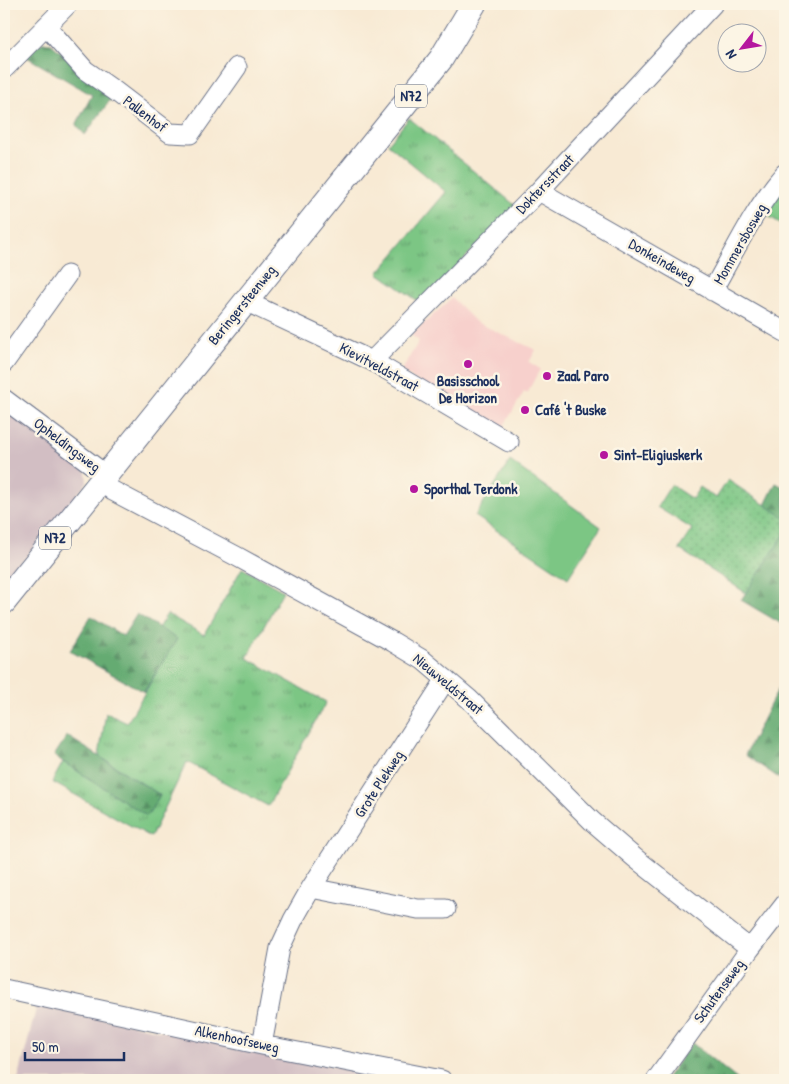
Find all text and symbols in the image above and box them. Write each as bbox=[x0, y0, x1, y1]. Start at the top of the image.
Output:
north arrow bbox=[716, 22, 766, 72]
text: N bbox=[720, 46, 740, 63]
road number: N72 bbox=[395, 84, 427, 108]
street label: Pallenhof bbox=[119, 90, 172, 137]
street label: Doktersstraat bbox=[511, 149, 579, 218]
street label: Mommersbosweg bbox=[708, 199, 771, 288]
street label: Donkeindeweg bbox=[625, 233, 700, 288]
street label: Beringersteenweg bbox=[203, 260, 281, 349]
street label: Kievitveldstraat bbox=[336, 337, 423, 397]
marker: Basisschool De Horizon bbox=[462, 358, 474, 370]
place label: Zaal Paro bbox=[557, 365, 609, 386]
place label: Basisschool De Horizon bbox=[437, 370, 500, 408]
marker: Zaal Paro bbox=[541, 370, 553, 382]
place label: Café 't Buske bbox=[535, 399, 607, 420]
marker: Café 't Buske bbox=[519, 404, 531, 416]
street label: Opheldingsweg bbox=[29, 412, 105, 477]
place label: Sint-Eligiuskerk bbox=[614, 444, 703, 466]
marker: Sint-Eligiuskerk bbox=[598, 449, 610, 461]
place label: Sporthal Terdonk bbox=[424, 478, 518, 500]
marker: Sporthal Terdonk bbox=[408, 483, 420, 495]
road number: N72 bbox=[39, 526, 71, 550]
street label: Nieuwveldstraat bbox=[409, 648, 489, 720]
street label: Grote Plekweg bbox=[349, 746, 408, 822]
street label: Schutenseweg bbox=[688, 954, 749, 1027]
street label: Alkenhoofseweg bbox=[193, 1019, 281, 1058]
scale bar bbox=[25, 1029, 124, 1061]
text: 50 m bbox=[32, 1036, 59, 1057]

